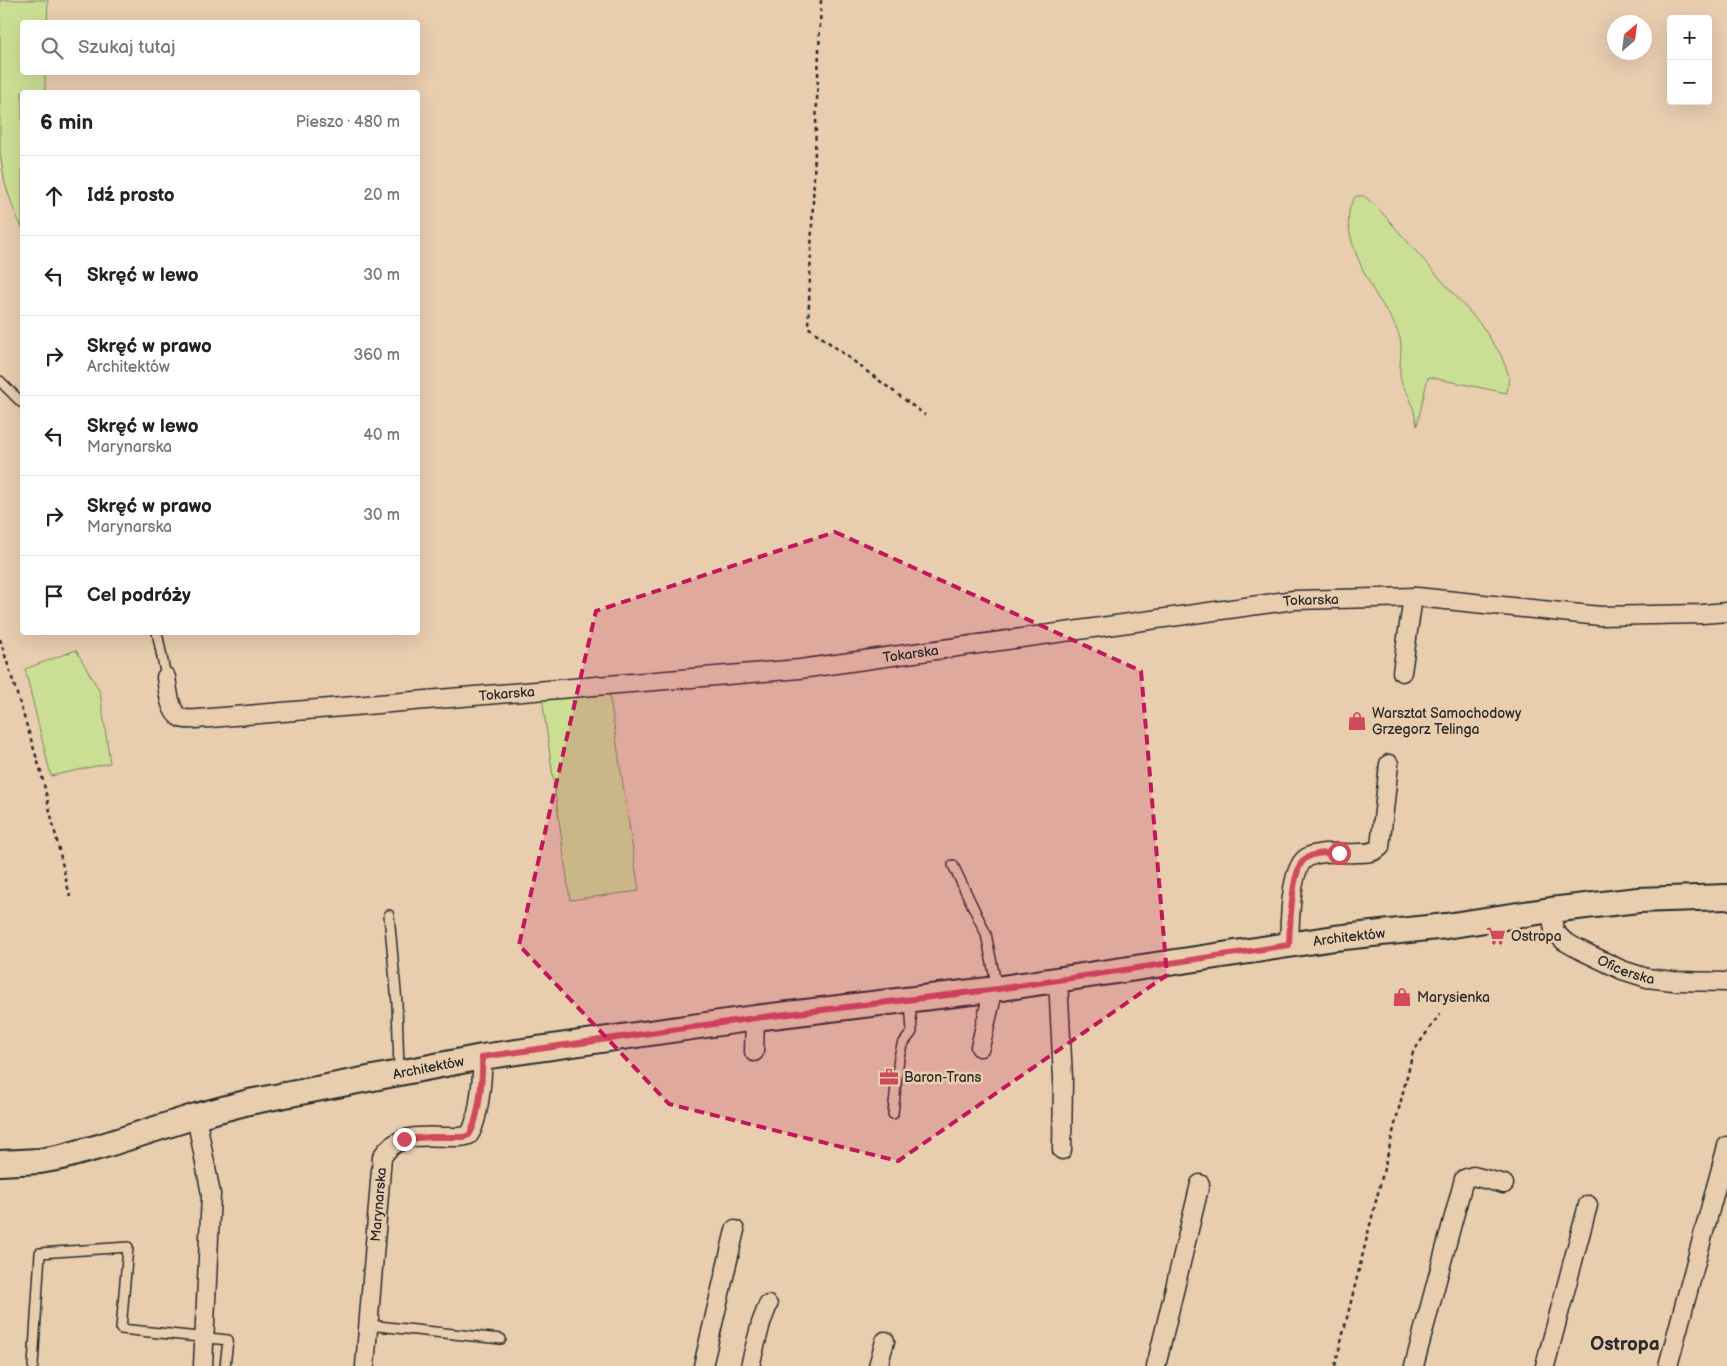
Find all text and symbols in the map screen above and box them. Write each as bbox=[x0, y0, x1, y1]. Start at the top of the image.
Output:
north arrow bbox=[1607, 15, 1652, 60]
map controls bbox=[1667, 15, 1712, 105]
button: + bbox=[1667, 15, 1712, 60]
search box bbox=[20, 20, 420, 75]
icon: search bbox=[38, 34, 66, 62]
text: Szukaj tutaj bbox=[78, 36, 175, 59]
button: − bbox=[1667, 60, 1712, 105]
text: 6 min bbox=[40, 110, 93, 135]
text: Pieszo · 480 m bbox=[296, 113, 400, 132]
icon: ahead bbox=[40, 182, 68, 210]
text: Idź prosto bbox=[87, 184, 175, 207]
text: 20 m bbox=[364, 186, 400, 205]
icon: left bbox=[40, 262, 68, 290]
text: Skręć w lewo bbox=[87, 264, 199, 287]
text: 30 m bbox=[363, 266, 400, 285]
text: Skręć w prawo bbox=[87, 335, 212, 358]
icon: right bbox=[40, 342, 68, 370]
text: 360 m bbox=[353, 346, 400, 365]
text: Architektów bbox=[87, 358, 170, 377]
text: Skręć w lewo bbox=[87, 415, 199, 438]
icon: left bbox=[40, 422, 68, 450]
text: 40 m bbox=[363, 426, 400, 445]
text: Marynarska bbox=[87, 438, 172, 457]
text: Skręć w prawo bbox=[87, 495, 212, 518]
icon: right bbox=[40, 502, 68, 530]
text: 30 m bbox=[363, 506, 400, 525]
text: Marynarska bbox=[87, 518, 172, 537]
icon: arrive bbox=[40, 582, 68, 610]
text: Cel podróży bbox=[87, 584, 191, 607]
street label: Tokarska bbox=[1282, 591, 1339, 610]
street label: Tokarska bbox=[882, 642, 940, 666]
street label: Tokarska bbox=[478, 683, 535, 705]
place label: Warsztat Samochodowy Grzegorz Telinga bbox=[1372, 705, 1522, 738]
shop icon: Warsztat Samochodowy Grzegorz Telinga bbox=[1346, 710, 1368, 732]
route start bbox=[1328, 842, 1351, 865]
street label: Architektów bbox=[1312, 925, 1387, 950]
supermarket icon: Ostropa bbox=[1485, 925, 1507, 947]
place label: Ostropa bbox=[1511, 928, 1562, 945]
street label: Oficerska bbox=[1595, 952, 1655, 988]
shop icon: Marysienka bbox=[1391, 986, 1413, 1008]
place label: Marysienka bbox=[1417, 989, 1490, 1006]
street label: Architektów bbox=[391, 1053, 466, 1083]
office icon: Baron-Trans bbox=[878, 1066, 900, 1088]
place label: Baron-Trans bbox=[904, 1069, 981, 1086]
route end bbox=[393, 1128, 416, 1151]
street label: Marynarska bbox=[367, 1167, 390, 1242]
district label: Ostropa bbox=[1590, 1333, 1660, 1356]

